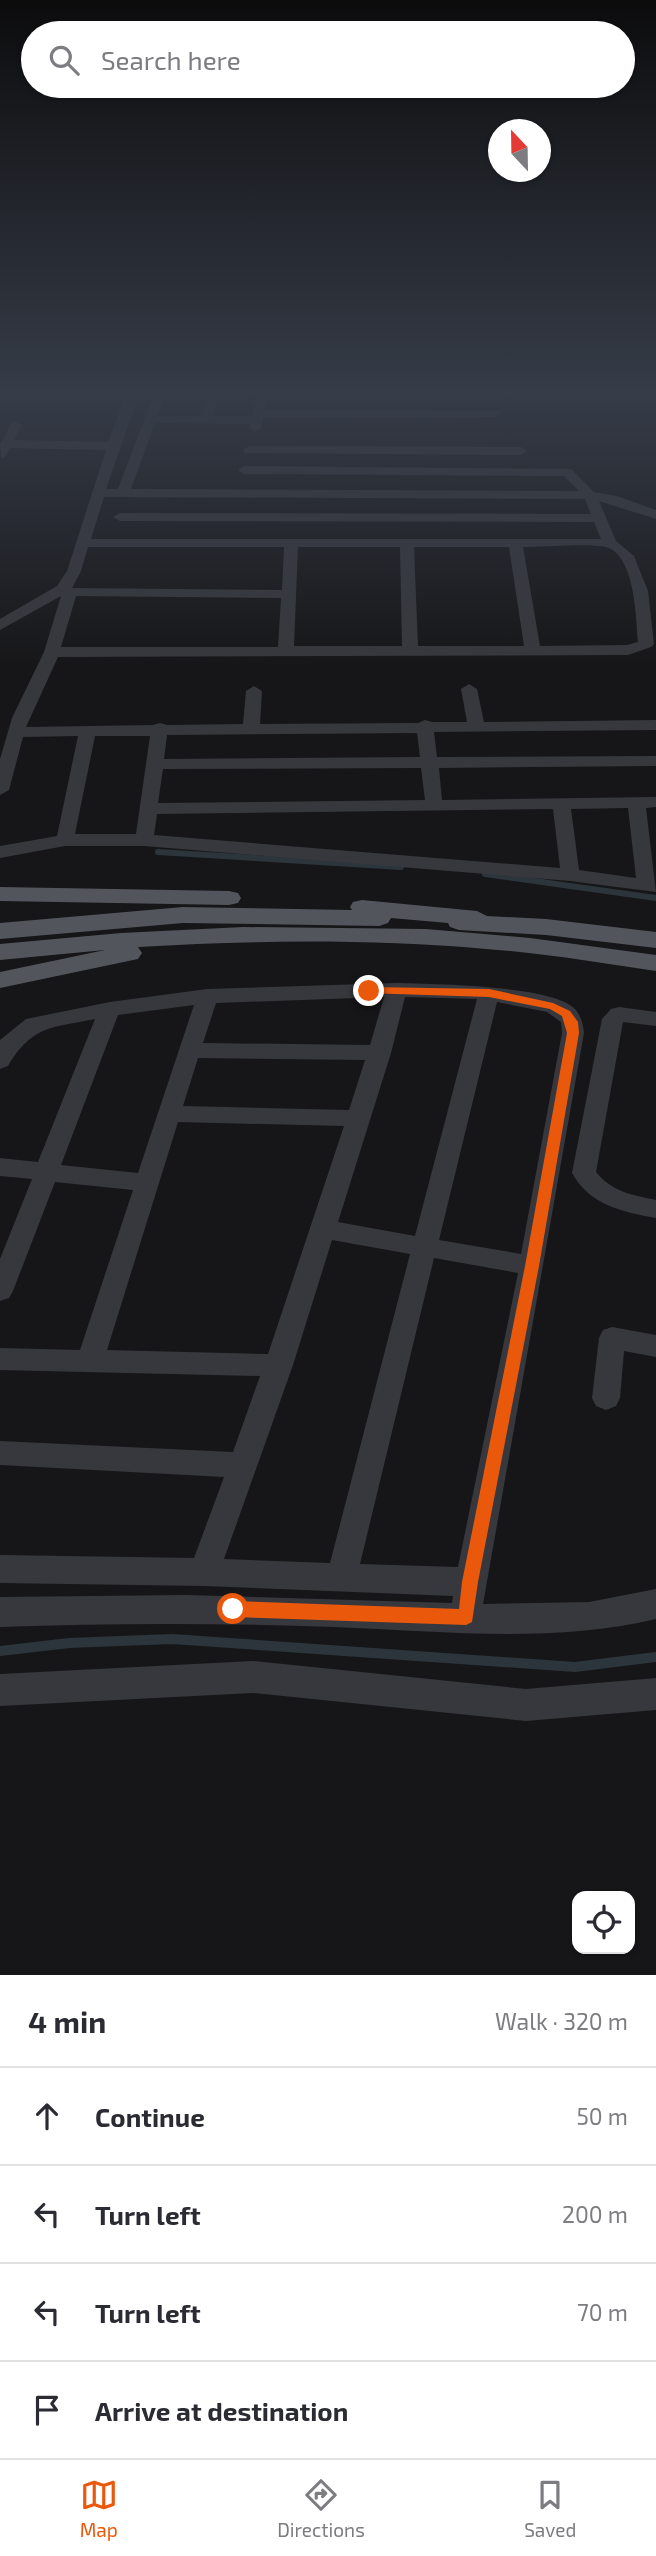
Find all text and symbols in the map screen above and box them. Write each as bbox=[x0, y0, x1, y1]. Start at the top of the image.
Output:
search box bbox=[21, 21, 635, 98]
icon: search bbox=[45, 41, 83, 79]
text: Search here bbox=[101, 44, 241, 75]
north arrow bbox=[488, 119, 551, 182]
route end bbox=[353, 975, 384, 1006]
route start bbox=[217, 1593, 248, 1624]
map controls bbox=[572, 1891, 635, 1954]
button: locate bbox=[572, 1891, 635, 1954]
text: 4 min bbox=[28, 2003, 106, 2039]
text: Walk · 320 m bbox=[495, 2007, 628, 2035]
icon: ahead bbox=[28, 2097, 66, 2135]
text: Continue bbox=[95, 2101, 205, 2132]
text: 50 m bbox=[577, 2102, 628, 2130]
icon: left bbox=[28, 2195, 66, 2233]
text: Turn left bbox=[95, 2199, 201, 2230]
text: 200 m bbox=[562, 2200, 628, 2228]
icon: left bbox=[28, 2293, 66, 2331]
text: Turn left bbox=[95, 2297, 201, 2328]
text: 70 m bbox=[577, 2298, 628, 2326]
icon: arrive bbox=[28, 2391, 66, 2429]
text: Arrive at destination bbox=[95, 2395, 348, 2426]
tab: Map bbox=[80, 2476, 118, 2541]
tab: Directions bbox=[277, 2476, 365, 2541]
tab: Saved bbox=[524, 2476, 576, 2541]

